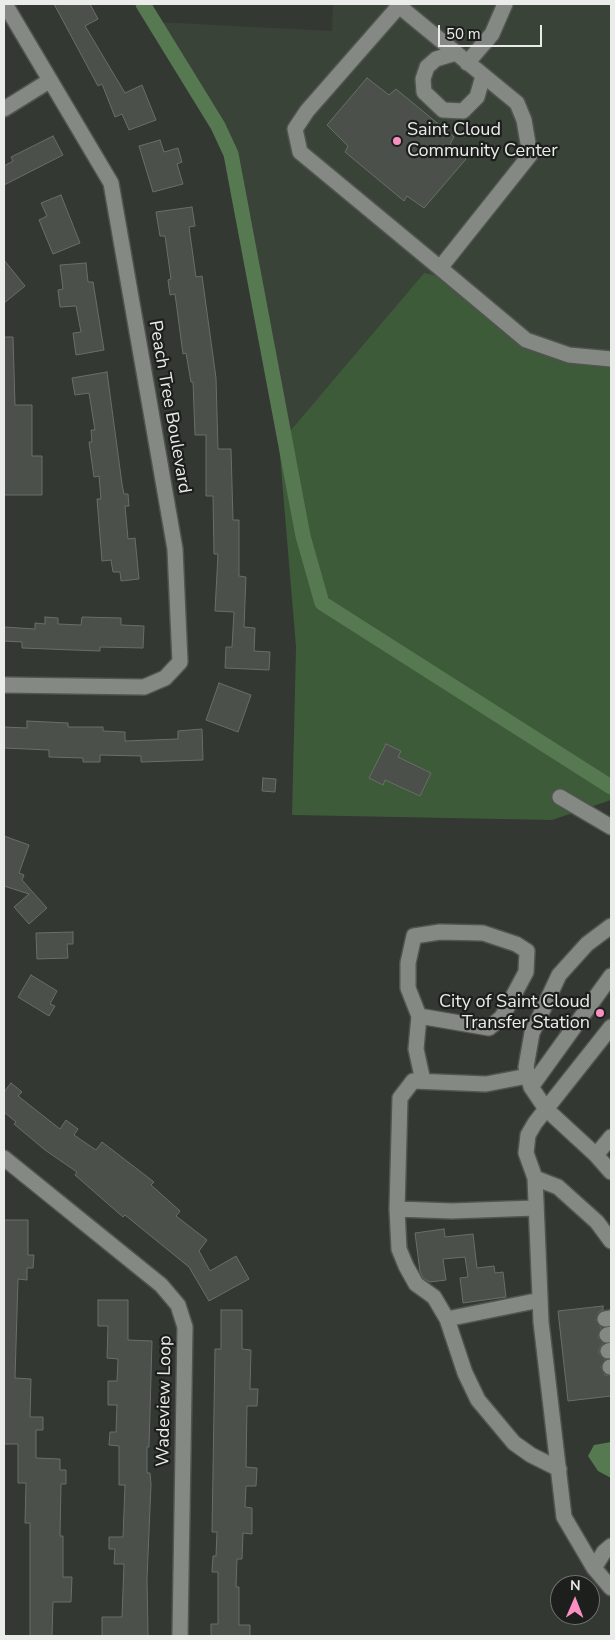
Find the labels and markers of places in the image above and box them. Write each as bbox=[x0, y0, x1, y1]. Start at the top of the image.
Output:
place label: Saint Cloud Community Center bbox=[407, 120, 558, 162]
marker: Saint Cloud Community Center bbox=[391, 135, 403, 147]
place label: City of Saint Cloud Transfer Station bbox=[439, 992, 590, 1034]
marker: City of Saint Cloud Transfer Station bbox=[594, 1007, 606, 1019]

